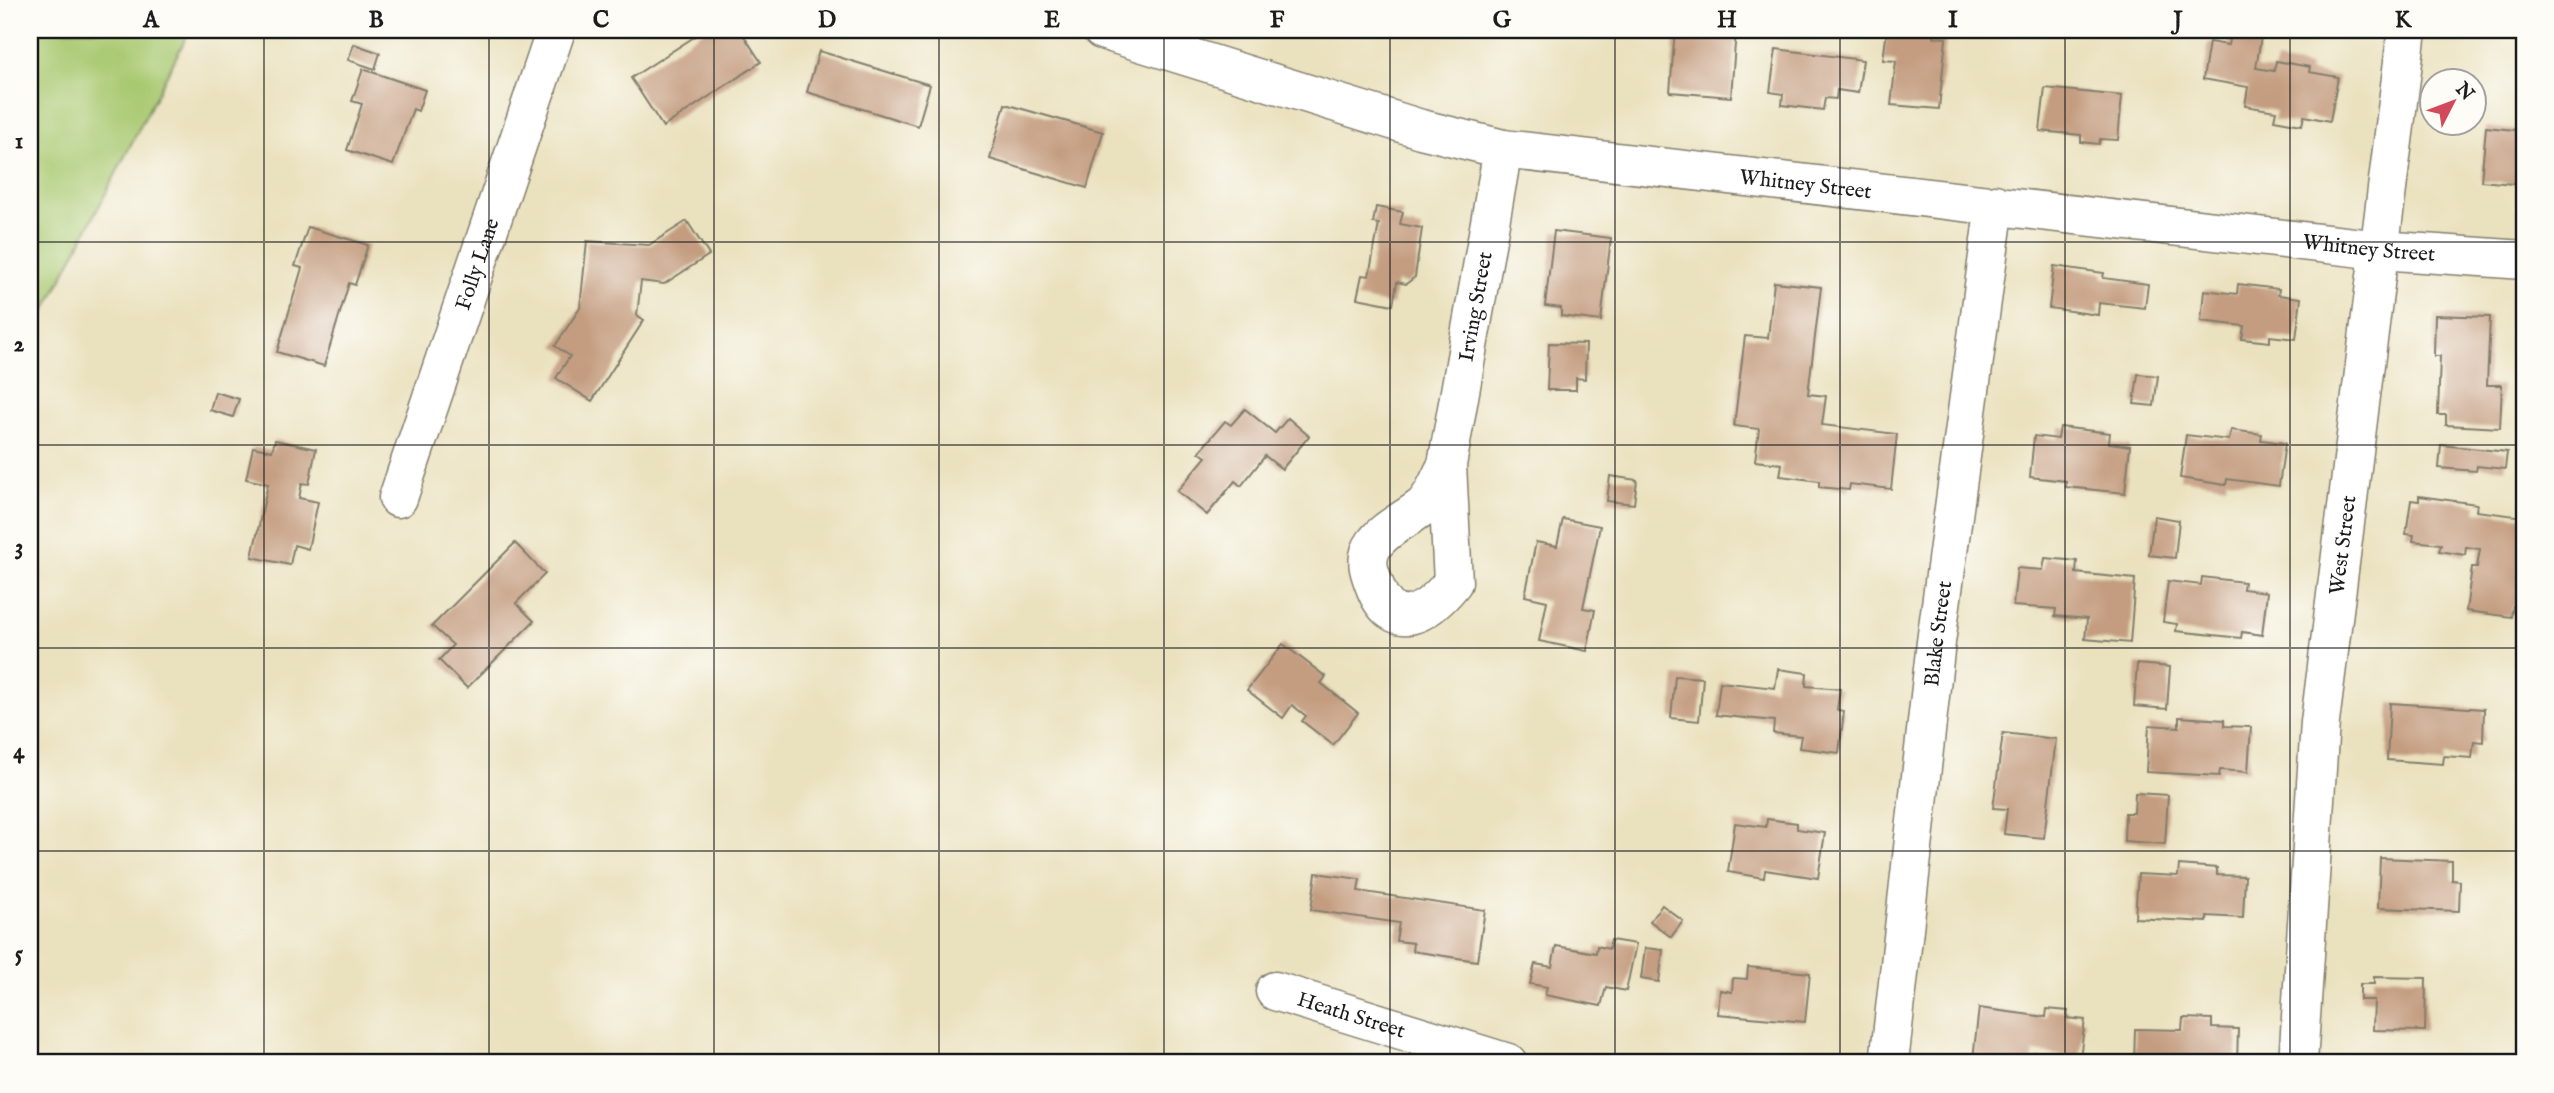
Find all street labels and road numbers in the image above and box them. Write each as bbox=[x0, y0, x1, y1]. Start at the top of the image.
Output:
street label: Whitney Street bbox=[1738, 164, 1873, 206]
street label: Folly Lane bbox=[450, 215, 507, 314]
street label: Whitney Street bbox=[2301, 229, 2436, 269]
street label: Irving Street bbox=[1454, 250, 1500, 364]
street label: West Street bbox=[2324, 494, 2363, 597]
street label: Blake Street bbox=[1919, 579, 1959, 688]
street label: Heath Street bbox=[1294, 987, 1408, 1045]

